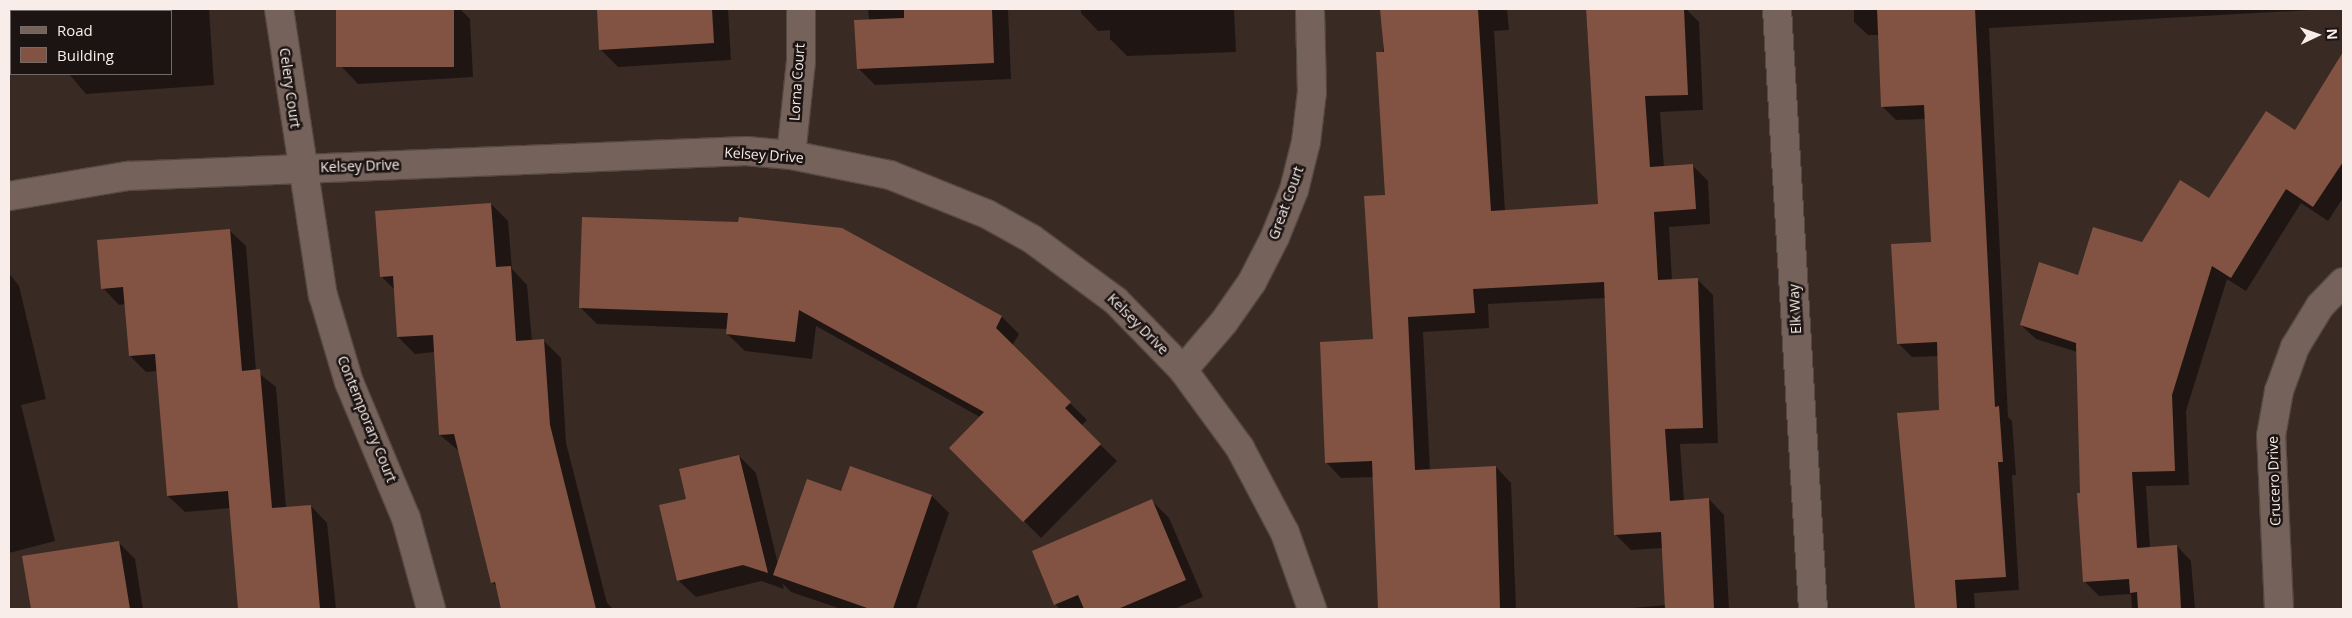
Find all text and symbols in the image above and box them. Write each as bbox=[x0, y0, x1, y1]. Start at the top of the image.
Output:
legend bbox=[10, 10, 172, 75]
north arrow bbox=[2292, 10, 2342, 60]
text: Road bbox=[57, 20, 93, 40]
text: N bbox=[2323, 28, 2342, 40]
street label: Lorna Court bbox=[786, 43, 808, 121]
text: Building bbox=[57, 45, 114, 65]
street label: Celery Court bbox=[276, 47, 304, 129]
street label: Kelsey Drive bbox=[724, 144, 804, 166]
street label: Kelsey Drive bbox=[320, 156, 400, 176]
street label: Great Court bbox=[1265, 164, 1307, 242]
street label: Elk Way bbox=[1785, 284, 1805, 334]
street label: Kelsey Drive bbox=[1104, 290, 1172, 358]
street label: Contemporary Court bbox=[334, 353, 400, 485]
street label: Crucero Drive bbox=[2264, 436, 2284, 526]

